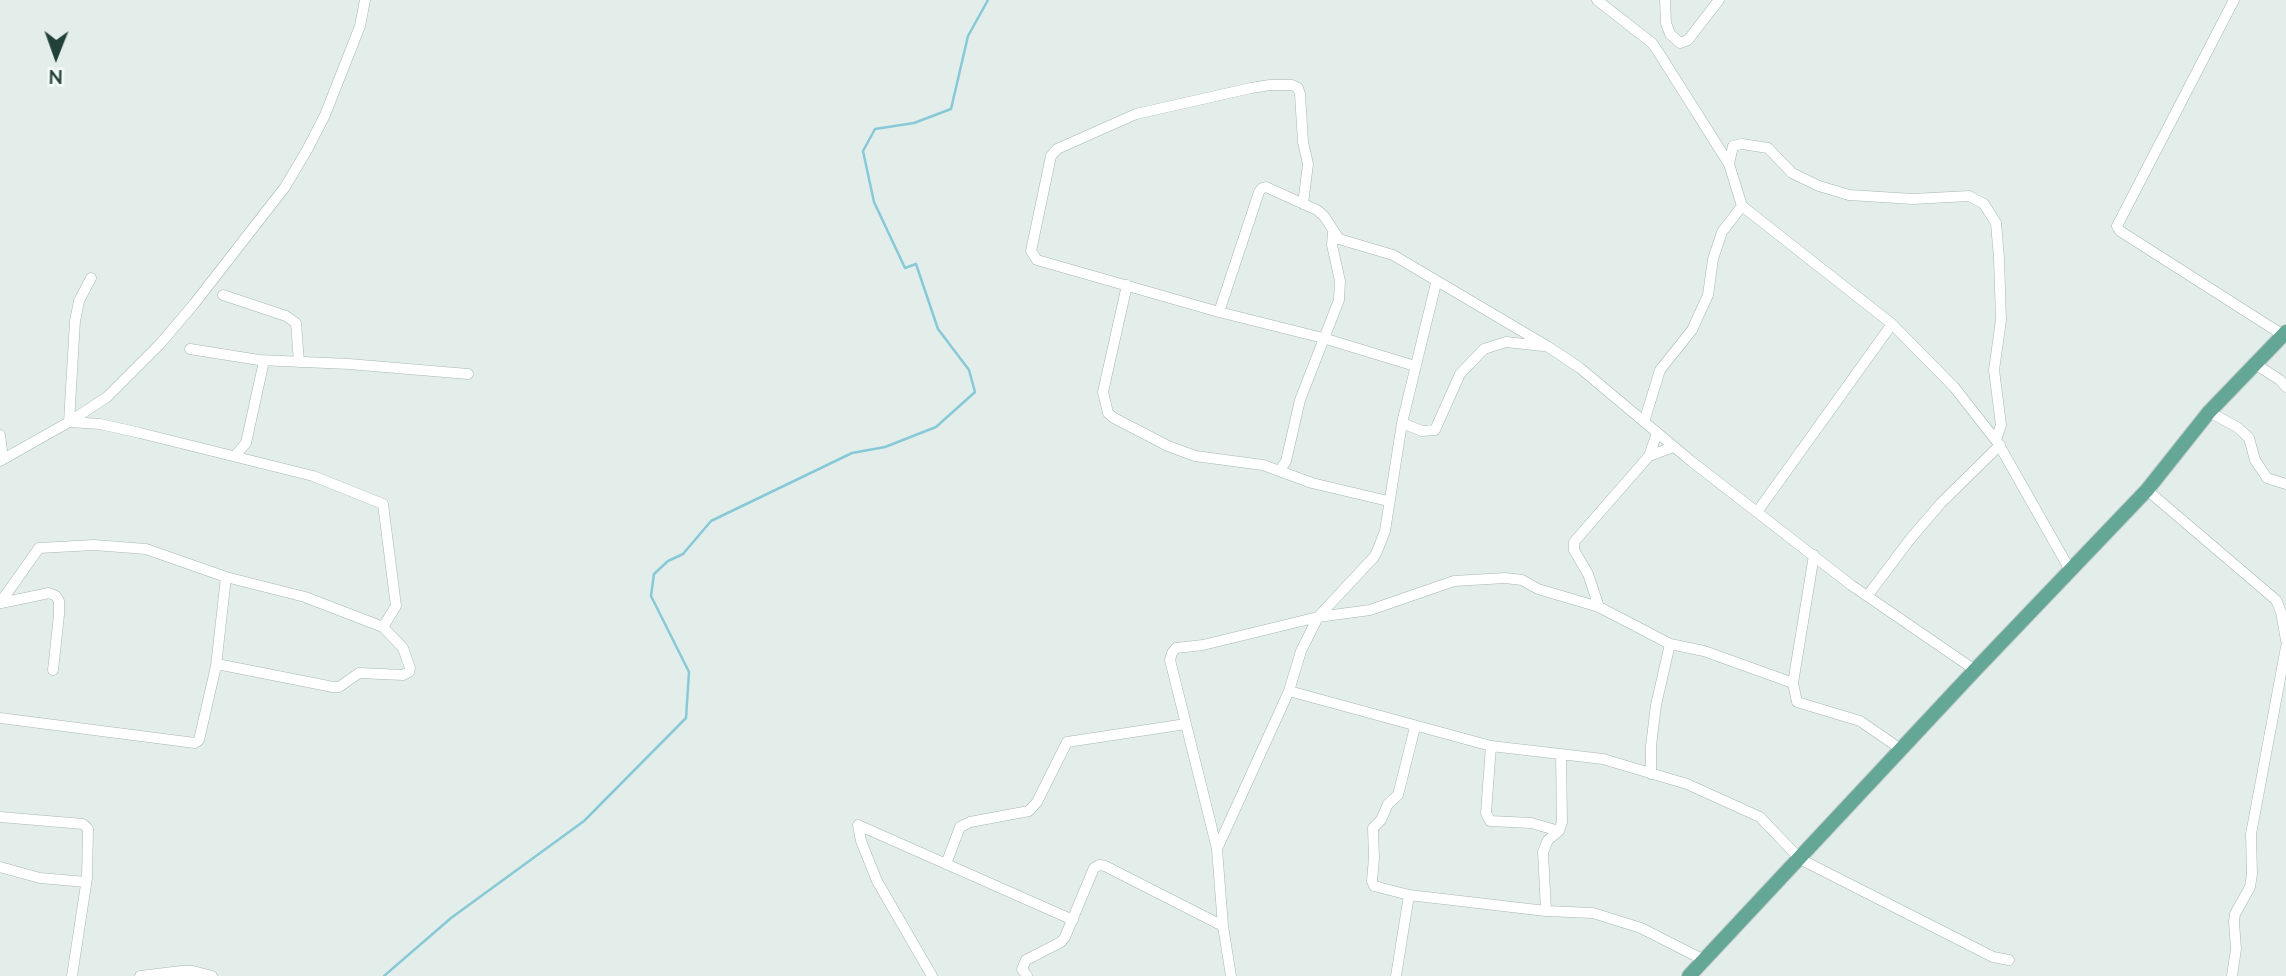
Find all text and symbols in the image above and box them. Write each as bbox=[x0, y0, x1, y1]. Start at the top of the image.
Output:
north arrow bbox=[21, 21, 91, 91]
text: N bbox=[48, 65, 63, 89]

